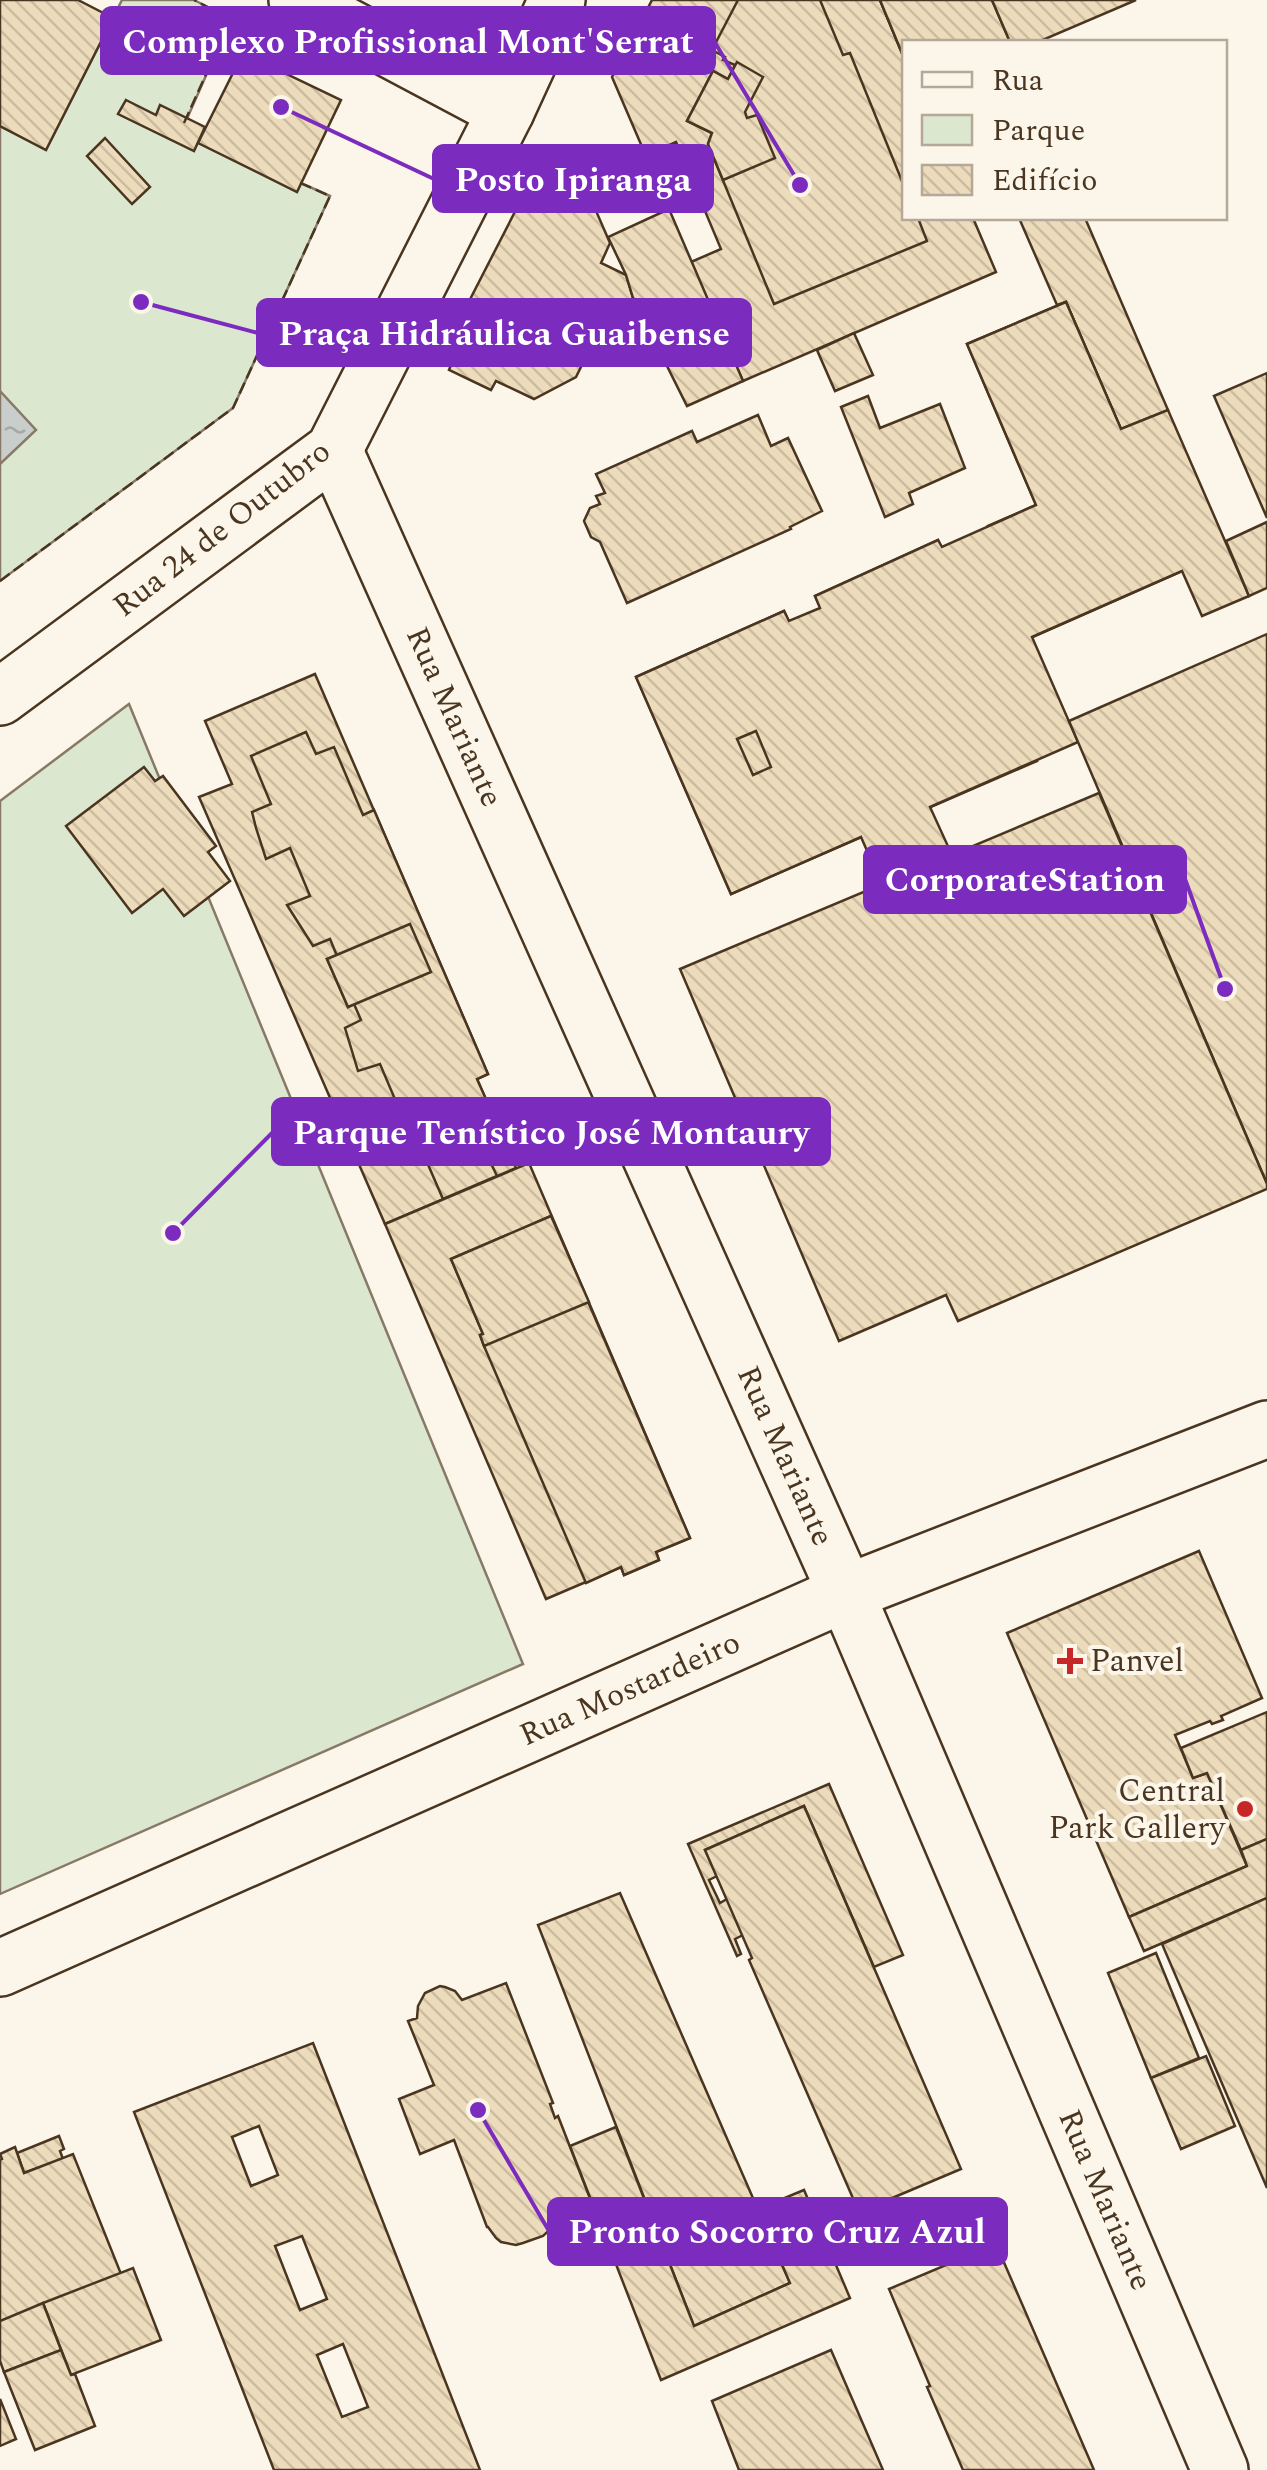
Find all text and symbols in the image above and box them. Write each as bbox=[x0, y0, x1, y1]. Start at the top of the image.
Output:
callout: Complexo Profissional Mont'Serrat bbox=[102, 8, 714, 73]
text: Complexo Profissional Mont'Serrat bbox=[122, 16, 694, 69]
legend bbox=[902, 40, 1227, 220]
text: Rua bbox=[992, 58, 1044, 104]
text: Parque bbox=[992, 108, 1085, 154]
callout: Posto Ipiranga bbox=[434, 146, 712, 211]
text: Posto Ipiranga bbox=[454, 154, 692, 207]
text: Edifício bbox=[992, 158, 1097, 204]
callout: Praça Hidráulica Guaibense bbox=[258, 300, 750, 365]
text: Praça Hidráulica Guaibense bbox=[278, 308, 730, 361]
street label: Rua 24 de Outubro bbox=[102, 428, 342, 630]
street label: Rua Mariante bbox=[392, 619, 516, 815]
callout: CorporateStation bbox=[865, 847, 1185, 912]
text: CorporateStation bbox=[885, 854, 1165, 907]
callout: Parque Tenístico José Montaury bbox=[273, 1099, 829, 1164]
text: Parque Tenístico José Montaury bbox=[293, 1107, 811, 1160]
street label: Rua Mariante bbox=[723, 1358, 847, 1554]
street label: Rua Mostardeiro bbox=[512, 1618, 748, 1760]
place label: Panvel bbox=[1090, 1637, 1184, 1686]
marker: Panvel bbox=[1059, 1650, 1081, 1672]
place label: Central Park Gallery bbox=[1049, 1767, 1227, 1853]
marker: Central Park Gallery bbox=[1234, 1798, 1256, 1820]
street label: Rua Mariante bbox=[1045, 2102, 1165, 2298]
callout: Pronto Socorro Cruz Azul bbox=[549, 2199, 1006, 2264]
text: Pronto Socorro Cruz Azul bbox=[568, 2206, 986, 2259]

